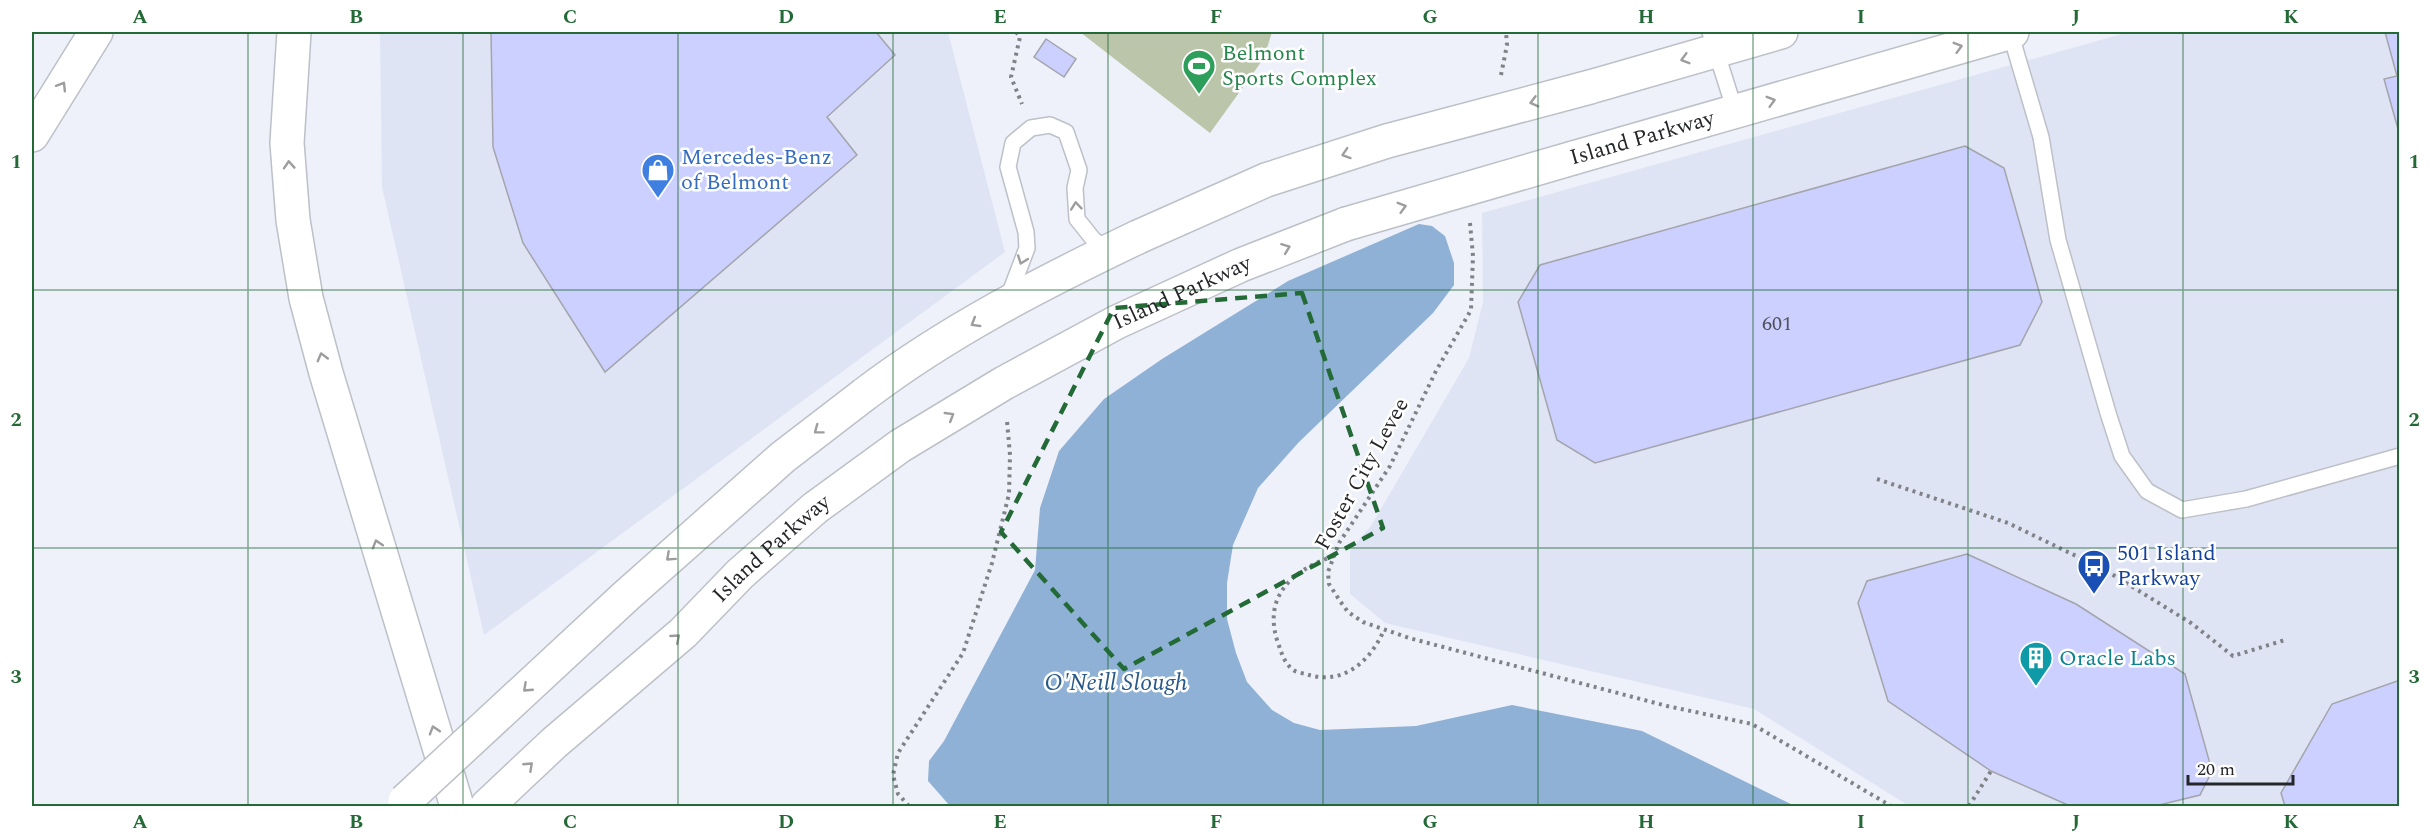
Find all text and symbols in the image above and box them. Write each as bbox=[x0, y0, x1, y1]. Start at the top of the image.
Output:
text: A bbox=[132, 2, 148, 32]
text: B bbox=[349, 2, 363, 32]
text: C bbox=[563, 2, 577, 32]
text: D bbox=[778, 2, 794, 32]
text: E bbox=[993, 2, 1007, 32]
text: F bbox=[1210, 2, 1222, 32]
text: G bbox=[1422, 2, 1438, 32]
text: H bbox=[1638, 2, 1654, 32]
text: I bbox=[1857, 2, 1865, 32]
text: J bbox=[2072, 2, 2080, 32]
text: K bbox=[2283, 2, 2299, 32]
place label: Belmont Sports Complex bbox=[1222, 37, 1377, 95]
one-way arrow bbox=[1952, 42, 1963, 54]
sports icon: Belmont Sports Complex bbox=[1181, 48, 1217, 95]
one-way arrow bbox=[1680, 52, 1690, 64]
one-way arrow bbox=[55, 81, 66, 92]
one-way arrow bbox=[1529, 94, 1539, 107]
one-way arrow bbox=[1765, 96, 1775, 108]
street label: Island Parkway bbox=[1566, 101, 1720, 174]
place label: Mercedes-Benz of Belmont bbox=[681, 141, 832, 199]
text: 1 bbox=[10, 147, 22, 177]
one-way arrow bbox=[1341, 147, 1352, 159]
text: 1 bbox=[2408, 147, 2420, 177]
shop icon: Mercedes-Benz of Belmont bbox=[640, 152, 676, 199]
one-way arrow bbox=[283, 160, 296, 170]
one-way arrow bbox=[1070, 201, 1083, 210]
one-way arrow bbox=[1396, 202, 1407, 214]
one-way arrow bbox=[1280, 243, 1291, 255]
street label: Island Parkway bbox=[1107, 246, 1257, 338]
one-way arrow bbox=[1017, 255, 1030, 265]
house number: 601 bbox=[1762, 309, 1792, 339]
one-way arrow bbox=[971, 316, 981, 328]
one-way arrow bbox=[317, 352, 329, 363]
street label: Foster City Levee bbox=[1306, 392, 1418, 556]
text: 2 bbox=[10, 405, 22, 435]
text: 2 bbox=[2408, 405, 2420, 435]
one-way arrow bbox=[944, 411, 954, 423]
one-way arrow bbox=[814, 422, 825, 433]
street label: Island Parkway bbox=[704, 485, 838, 610]
place label: 501 Island Parkway bbox=[2117, 537, 2216, 595]
one-way arrow bbox=[372, 539, 384, 550]
bus stop icon: 501 Island Parkway bbox=[2076, 548, 2112, 595]
one-way arrow bbox=[667, 550, 677, 561]
one-way arrow bbox=[669, 634, 680, 645]
building icon: Oracle Labs bbox=[2018, 640, 2054, 687]
place label: Oracle Labs bbox=[2059, 642, 2176, 675]
text: 3 bbox=[10, 662, 22, 692]
text: 3 bbox=[2408, 662, 2420, 692]
water label: O'Neill Slough bbox=[1045, 665, 1187, 701]
one-way arrow bbox=[523, 681, 533, 692]
one-way arrow bbox=[429, 725, 441, 736]
scale bar bbox=[2188, 748, 2293, 786]
text: 20 m bbox=[2197, 756, 2235, 783]
one-way arrow bbox=[523, 762, 533, 773]
text: A bbox=[132, 807, 148, 837]
text: B bbox=[349, 807, 363, 837]
text: C bbox=[563, 807, 577, 837]
text: D bbox=[778, 807, 794, 837]
text: E bbox=[993, 807, 1007, 837]
text: F bbox=[1210, 807, 1222, 837]
text: G bbox=[1422, 807, 1438, 837]
text: H bbox=[1638, 807, 1654, 837]
text: I bbox=[1857, 807, 1865, 837]
text: J bbox=[2072, 807, 2080, 837]
text: K bbox=[2283, 807, 2299, 837]

